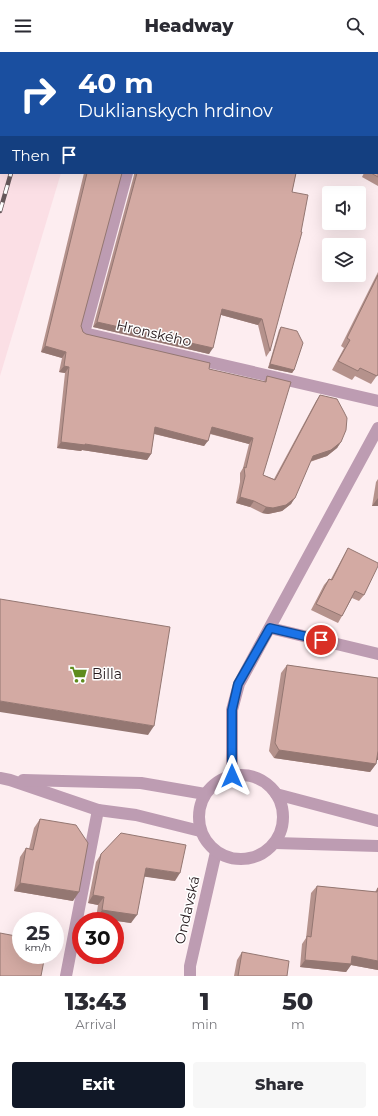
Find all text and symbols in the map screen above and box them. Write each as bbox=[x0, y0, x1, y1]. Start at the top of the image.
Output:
icon: menu bbox=[12, 15, 34, 37]
text: Headway bbox=[145, 15, 234, 37]
icon: search bbox=[344, 15, 366, 37]
text: 40 m bbox=[78, 66, 154, 100]
icon: right bbox=[12, 68, 64, 120]
text: Duklianskych hrdinov bbox=[78, 100, 273, 122]
icon: arrive bbox=[58, 144, 80, 166]
text: Then bbox=[12, 146, 50, 165]
map controls bbox=[322, 186, 366, 282]
button: sound bbox=[322, 186, 366, 230]
button: layers bbox=[322, 238, 366, 282]
street label: Hronského bbox=[115, 316, 194, 350]
pin bbox=[304, 623, 338, 657]
icon: arrive bbox=[310, 629, 332, 651]
supermarket icon: Billa bbox=[69, 664, 89, 684]
place label: Billa bbox=[92, 665, 122, 683]
position arrow bbox=[211, 755, 253, 797]
street label: Ondavská bbox=[170, 874, 204, 946]
speed limit sign: 30 bbox=[72, 912, 124, 964]
text: 25 bbox=[26, 921, 50, 945]
text: km/h bbox=[25, 941, 51, 954]
text: 13:43 bbox=[65, 987, 127, 1016]
text: 1 bbox=[200, 987, 209, 1016]
text: 50 bbox=[282, 987, 313, 1016]
text: Arrival bbox=[75, 1016, 116, 1032]
text: min bbox=[192, 1016, 218, 1032]
text: m bbox=[291, 1016, 305, 1032]
button: Exit bbox=[12, 1062, 185, 1108]
button: Share bbox=[193, 1062, 366, 1108]

